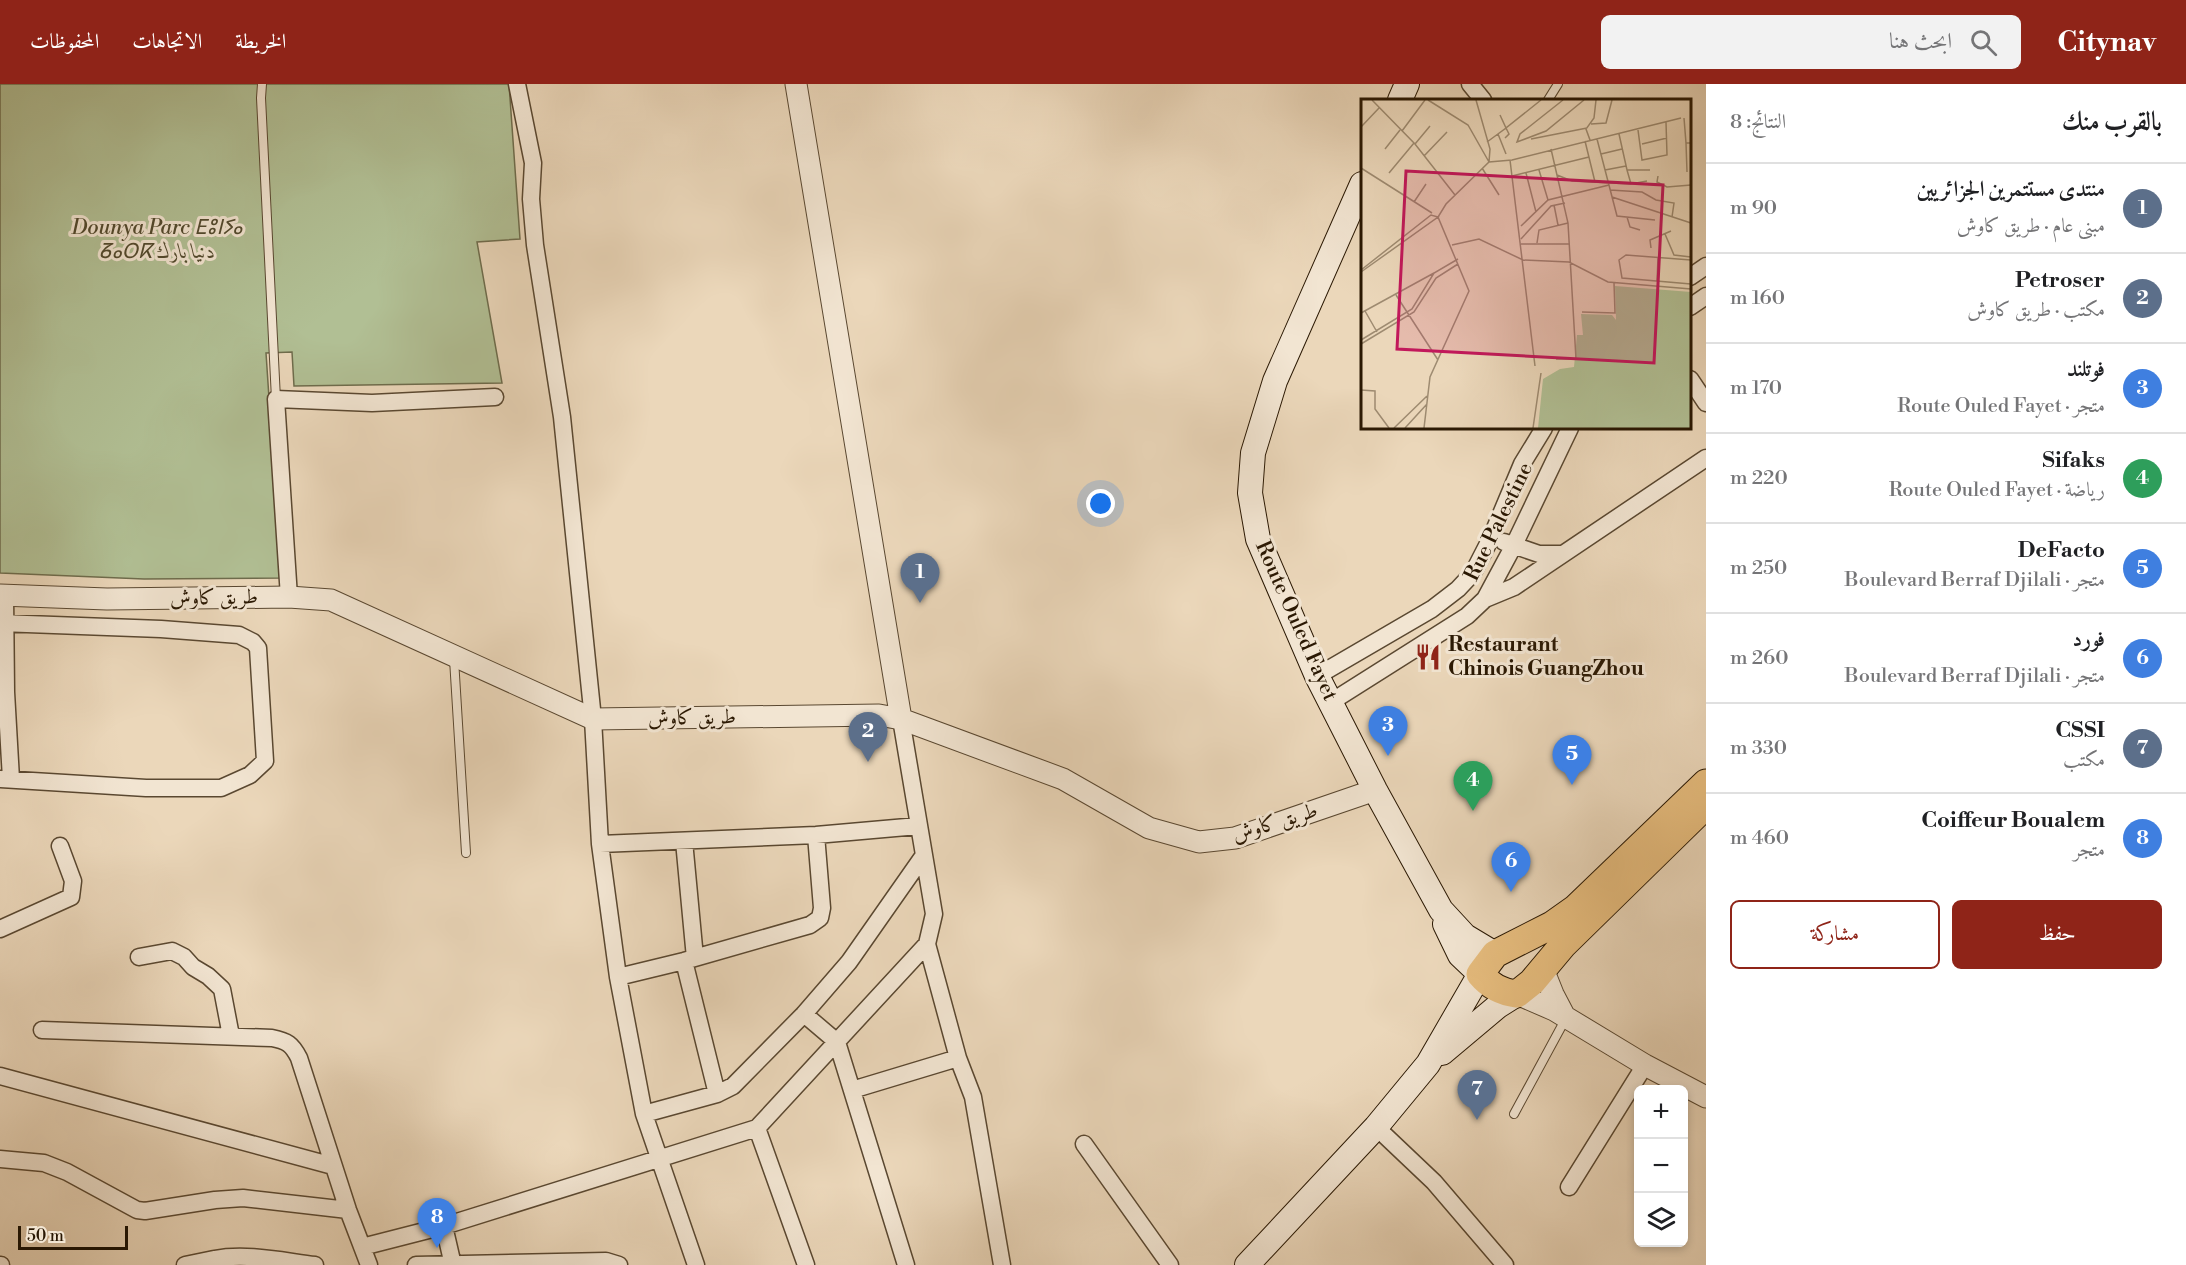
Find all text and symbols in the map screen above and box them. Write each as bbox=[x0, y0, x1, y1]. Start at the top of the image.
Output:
search box bbox=[1601, 15, 2021, 69]
text: Citynav bbox=[2057, 25, 2156, 60]
icon: search bbox=[1967, 26, 2000, 59]
text: ابحث هنا bbox=[1889, 28, 1952, 55]
text: المحفوظات bbox=[30, 29, 99, 55]
text: الاتجاهات bbox=[132, 29, 202, 55]
text: الخريطة bbox=[235, 29, 286, 55]
inset map bbox=[1361, 99, 1691, 429]
text: بالقرب منك bbox=[2062, 106, 2162, 138]
text: النتائج: 8 bbox=[1730, 110, 1786, 135]
text: منتدى مستتمرين الجزائريين bbox=[1917, 176, 2105, 203]
text: 90 m bbox=[1730, 196, 1777, 221]
text: 1 bbox=[2138, 196, 2147, 221]
text: مبنى عام · طريق كاوش bbox=[1957, 214, 2105, 239]
park label: Dounya Parc ⴹⵓⵏⵢⴰ ⵒⴰⵔⴽ دنيا بارك bbox=[71, 215, 243, 265]
text: Petroser bbox=[2015, 267, 2105, 294]
text: 160 m bbox=[1730, 286, 1785, 311]
text: 2 bbox=[2136, 286, 2149, 311]
text: مكتب · طريق كاوش bbox=[1967, 298, 2105, 323]
text: فوتلند bbox=[2067, 356, 2105, 383]
text: 170 m bbox=[1730, 376, 1782, 401]
text: 3 bbox=[2136, 376, 2149, 401]
text: متجر · Route Ouled Fayet bbox=[1897, 394, 2105, 419]
text: Sifaks bbox=[2042, 447, 2105, 474]
street label: Rue Palestine bbox=[1459, 458, 1539, 586]
text: 220 m bbox=[1730, 466, 1788, 491]
text: 4 bbox=[2136, 466, 2149, 491]
text: رياضة · Route Ouled Fayet bbox=[1889, 478, 2105, 503]
your location bbox=[1086, 489, 1115, 518]
street label: Route Ouled Fayet bbox=[1249, 537, 1343, 706]
text: DeFacto bbox=[2018, 537, 2105, 564]
pin: 1 bbox=[900, 554, 940, 603]
text: 250 m bbox=[1730, 556, 1787, 581]
text: 5 bbox=[2136, 556, 2149, 581]
text: متجر · Boulevard Berraf Djilali bbox=[1845, 568, 2105, 593]
street label: طريق كاوش bbox=[170, 584, 258, 612]
text: فورد bbox=[2072, 626, 2105, 653]
place label: Restaurant Chinois GuangZhou bbox=[1448, 632, 1644, 682]
restaurant icon: Restaurant Chinois GuangZhou bbox=[1413, 642, 1443, 672]
text: 260 m bbox=[1730, 646, 1788, 671]
text: 6 bbox=[2136, 646, 2149, 671]
text: متجر · Boulevard Berraf Djilali bbox=[1845, 664, 2105, 689]
street label: طريق كاوش bbox=[648, 704, 736, 732]
pin: 3 bbox=[1368, 706, 1408, 756]
pin: 2 bbox=[848, 712, 888, 762]
text: CSSI bbox=[2055, 717, 2105, 744]
pin: 5 bbox=[1552, 736, 1592, 785]
text: 330 m bbox=[1730, 736, 1787, 761]
text: 7 bbox=[2137, 736, 2148, 761]
text: مكتب bbox=[2063, 748, 2105, 773]
pin: 4 bbox=[1454, 762, 1492, 811]
street label: طريق كاوش bbox=[1229, 798, 1321, 848]
text: Coiffeur Boualem bbox=[1921, 807, 2105, 834]
text: 460 m bbox=[1730, 826, 1789, 851]
text: 8 bbox=[2136, 826, 2149, 851]
text: متجر bbox=[2073, 838, 2105, 863]
pin: 6 bbox=[1492, 842, 1530, 892]
button: مشاركة bbox=[1730, 900, 1940, 969]
button: حفظ bbox=[1952, 900, 2162, 969]
pin: 7 bbox=[1458, 1070, 1496, 1120]
map controls bbox=[1634, 1085, 1688, 1247]
button: + bbox=[1634, 1085, 1688, 1139]
button: − bbox=[1634, 1139, 1688, 1193]
button: layers bbox=[1634, 1193, 1688, 1247]
pin: 8 bbox=[418, 1198, 456, 1248]
scale bar bbox=[18, 1223, 128, 1250]
text: 50 m bbox=[27, 1226, 64, 1246]

